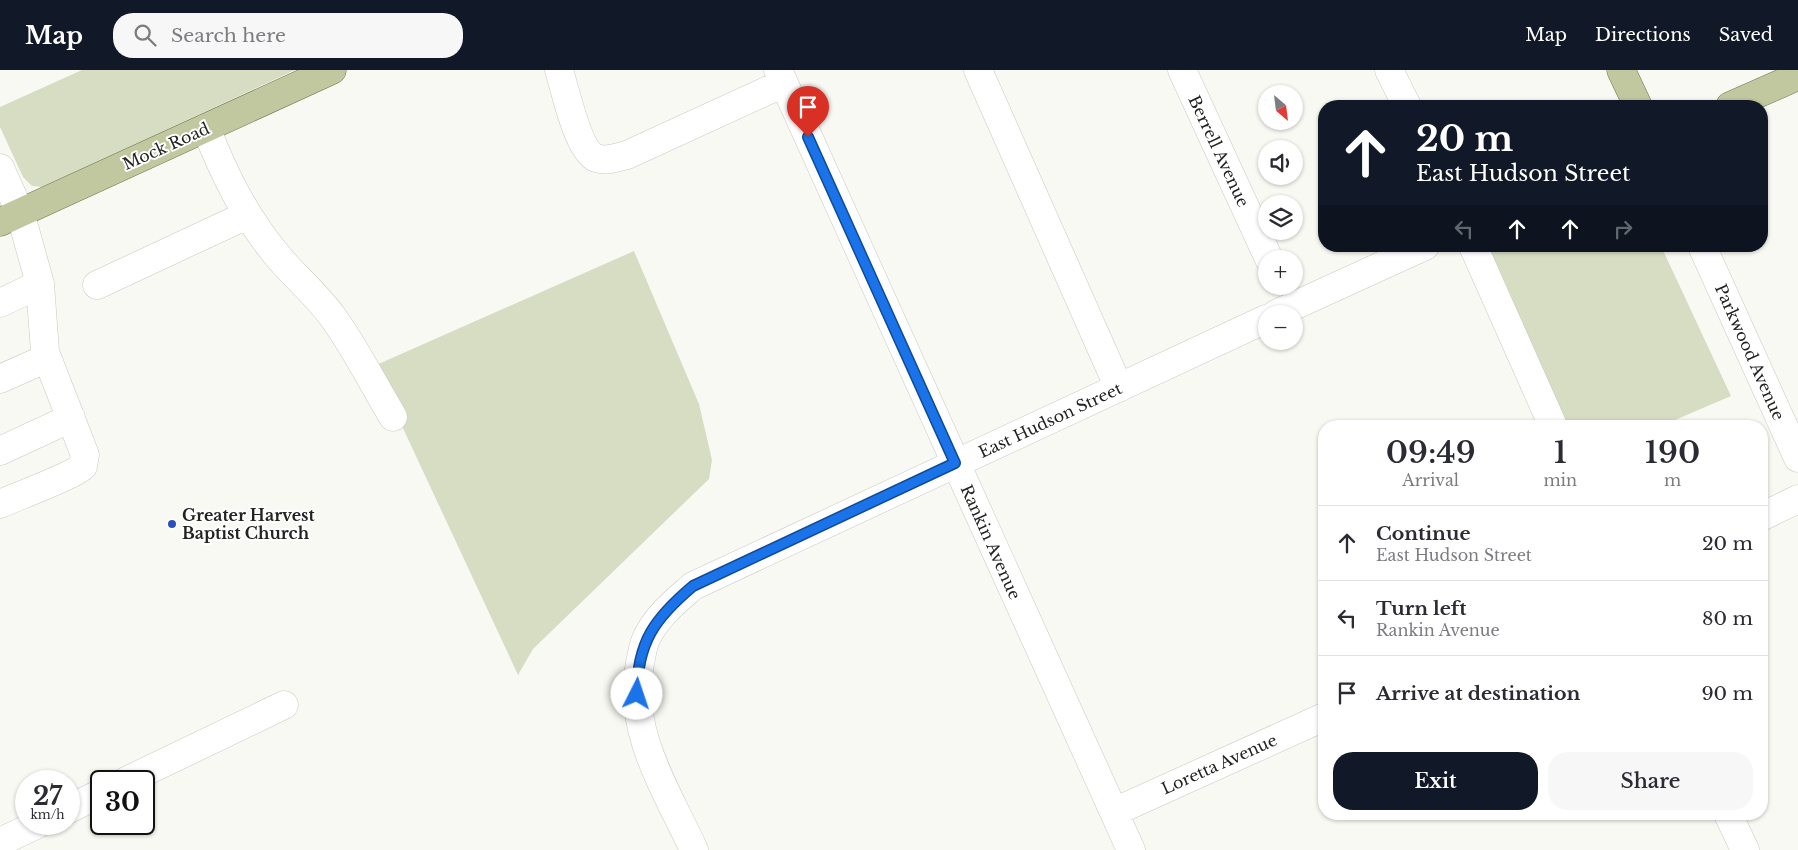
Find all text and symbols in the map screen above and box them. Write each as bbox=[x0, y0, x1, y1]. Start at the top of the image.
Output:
search box bbox=[113, 13, 463, 58]
text: Map bbox=[25, 21, 83, 50]
icon: search bbox=[131, 21, 159, 49]
text: Search here bbox=[171, 24, 286, 47]
text: Map bbox=[1525, 24, 1567, 46]
text: Directions bbox=[1595, 24, 1691, 46]
text: Saved bbox=[1719, 24, 1773, 46]
north arrow bbox=[1258, 85, 1302, 130]
map controls bbox=[1258, 85, 1303, 350]
pin bbox=[787, 86, 829, 137]
street label: Berrell Avenue bbox=[1184, 92, 1254, 210]
icon: arrive bbox=[794, 93, 822, 121]
text: 20 m bbox=[1416, 117, 1513, 160]
street label: Mock Road bbox=[120, 118, 213, 174]
icon: ahead bbox=[1333, 120, 1398, 185]
button: sound bbox=[1258, 140, 1303, 185]
text: East Hudson Street bbox=[1416, 160, 1630, 187]
button: layers bbox=[1258, 195, 1303, 240]
icon: left bbox=[1450, 215, 1478, 243]
icon: ahead bbox=[1503, 215, 1531, 243]
icon: ahead bbox=[1556, 215, 1584, 243]
icon: right bbox=[1609, 215, 1637, 243]
button: + bbox=[1258, 250, 1303, 295]
street label: Parkwood Avenue bbox=[1711, 281, 1789, 423]
button: − bbox=[1258, 305, 1303, 350]
street label: East Hudson Street bbox=[975, 378, 1125, 462]
text: 09:49 bbox=[1386, 434, 1476, 471]
text: 1 bbox=[1554, 434, 1567, 471]
text: 190 bbox=[1645, 434, 1700, 471]
text: Arrival bbox=[1402, 470, 1459, 490]
text: min bbox=[1543, 470, 1577, 490]
text: m bbox=[1664, 470, 1681, 490]
street label: Rankin Avenue bbox=[957, 481, 1025, 603]
place label: Greater Harvest Baptist Church bbox=[182, 505, 316, 543]
marker: Greater Harvest Baptist Church bbox=[166, 518, 178, 530]
text: Continue bbox=[1376, 522, 1471, 545]
icon: ahead bbox=[1333, 529, 1361, 557]
text: 20 m bbox=[1702, 532, 1753, 555]
text: East Hudson Street bbox=[1376, 545, 1532, 565]
text: Turn left bbox=[1376, 597, 1467, 620]
icon: left bbox=[1333, 604, 1361, 632]
text: 80 m bbox=[1702, 607, 1753, 630]
text: Rankin Avenue bbox=[1376, 620, 1500, 640]
position arrow bbox=[610, 667, 662, 719]
icon: arrive bbox=[1333, 679, 1361, 707]
text: Arrive at destination bbox=[1376, 682, 1580, 705]
text: 90 m bbox=[1701, 682, 1753, 705]
street label: Loretta Avenue bbox=[1158, 730, 1280, 798]
button: Exit bbox=[1333, 752, 1538, 810]
button: Share bbox=[1548, 752, 1753, 810]
speed limit sign: 30 bbox=[90, 770, 155, 835]
text: 27 bbox=[33, 781, 62, 812]
text: km/h bbox=[30, 807, 65, 822]

